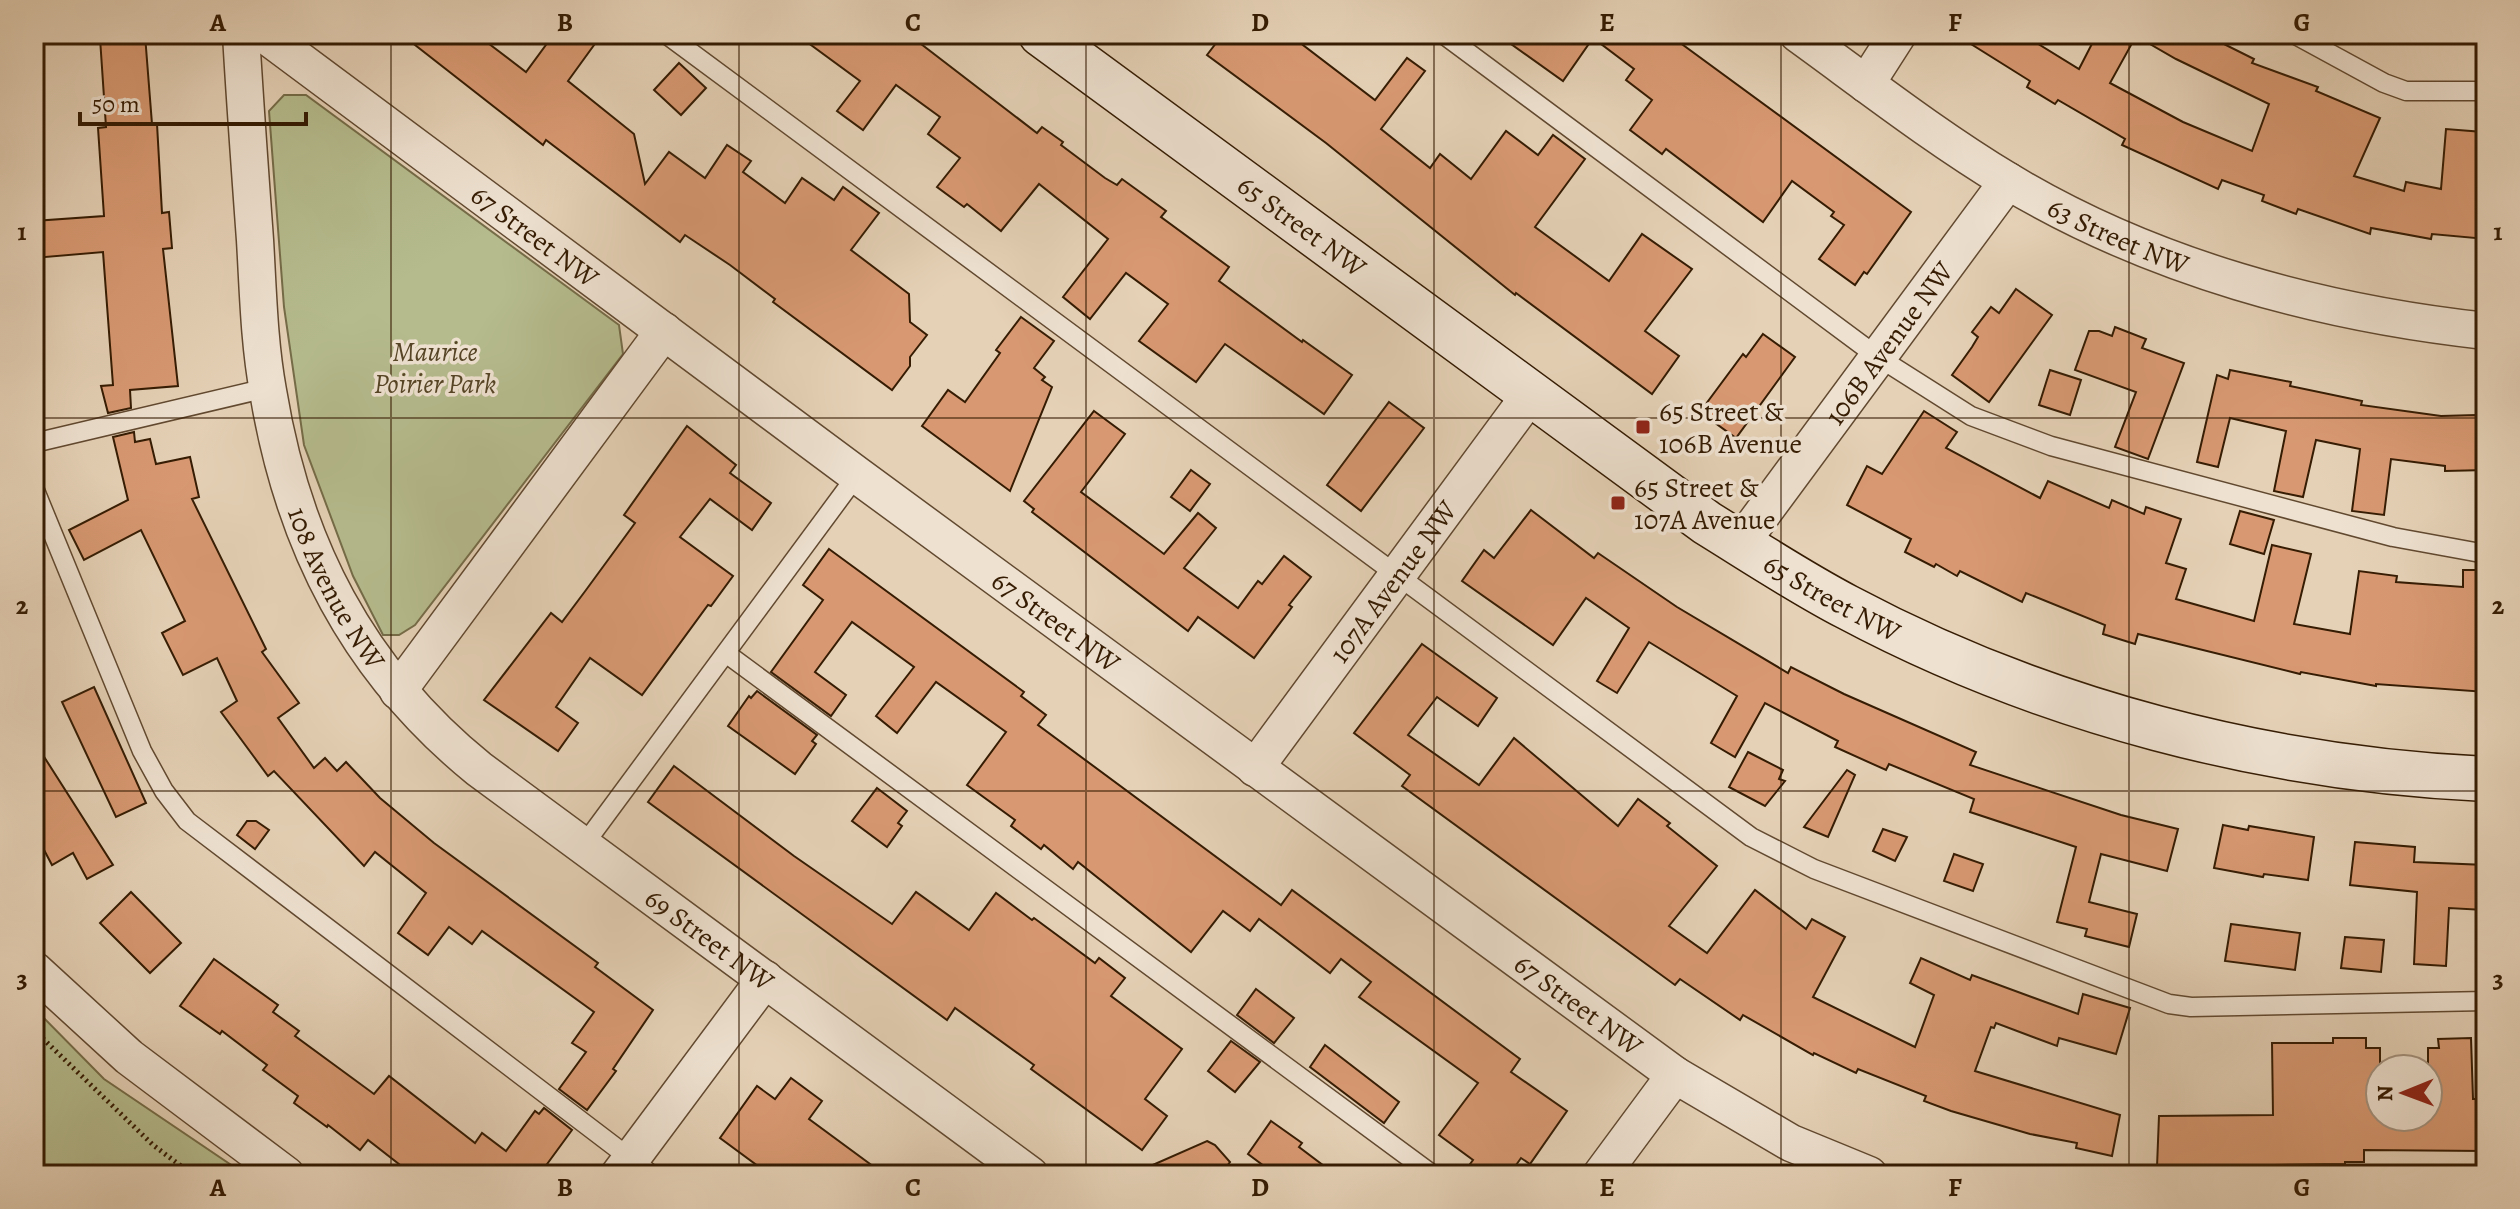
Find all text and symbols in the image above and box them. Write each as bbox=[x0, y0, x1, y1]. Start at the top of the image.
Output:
text: A bbox=[209, 5, 227, 40]
text: B bbox=[557, 5, 573, 40]
text: C bbox=[905, 5, 921, 40]
text: D bbox=[1251, 5, 1269, 40]
text: E bbox=[1599, 5, 1615, 40]
text: F bbox=[1948, 5, 1962, 40]
text: G bbox=[2293, 5, 2311, 40]
scale bar bbox=[80, 76, 306, 126]
text: 50 m bbox=[92, 88, 140, 120]
street label: 65 Street NW bbox=[1229, 166, 1374, 287]
street label: 67 Street NW bbox=[463, 176, 607, 297]
street label: 63 Street NW bbox=[2041, 189, 2195, 284]
text: 1 bbox=[17, 214, 27, 249]
text: 1 bbox=[2493, 214, 2503, 249]
street label: 106B Avenue NW bbox=[1816, 253, 1963, 433]
park label: Maurice Poirier Park bbox=[374, 333, 496, 403]
place label: 65 Street & 106B Avenue bbox=[1659, 393, 1802, 463]
marker: 65 Street & 106B Avenue bbox=[1634, 418, 1652, 436]
place label: 65 Street & 107A Avenue bbox=[1634, 469, 1776, 539]
street label: 107A Avenue NW bbox=[1321, 492, 1467, 671]
marker: 65 Street & 107A Avenue bbox=[1609, 494, 1627, 512]
street label: 108 Avenue NW bbox=[278, 502, 394, 678]
street label: 65 Street NW bbox=[1756, 545, 1908, 652]
street label: 67 Street NW bbox=[983, 562, 1128, 682]
text: 2 bbox=[16, 588, 29, 623]
text: 2 bbox=[2492, 588, 2505, 623]
street label: 69 Street NW bbox=[637, 879, 782, 1001]
street label: 67 Street NW bbox=[1506, 945, 1651, 1066]
text: 3 bbox=[16, 961, 28, 996]
text: 3 bbox=[2492, 961, 2504, 996]
north arrow bbox=[2364, 1053, 2444, 1133]
text: N bbox=[2370, 1085, 2400, 1102]
text: A bbox=[209, 1170, 227, 1205]
text: B bbox=[557, 1170, 573, 1205]
text: C bbox=[905, 1170, 921, 1205]
text: D bbox=[1251, 1170, 1269, 1205]
text: E bbox=[1599, 1170, 1615, 1205]
text: F bbox=[1948, 1170, 1962, 1205]
text: G bbox=[2293, 1170, 2311, 1205]

